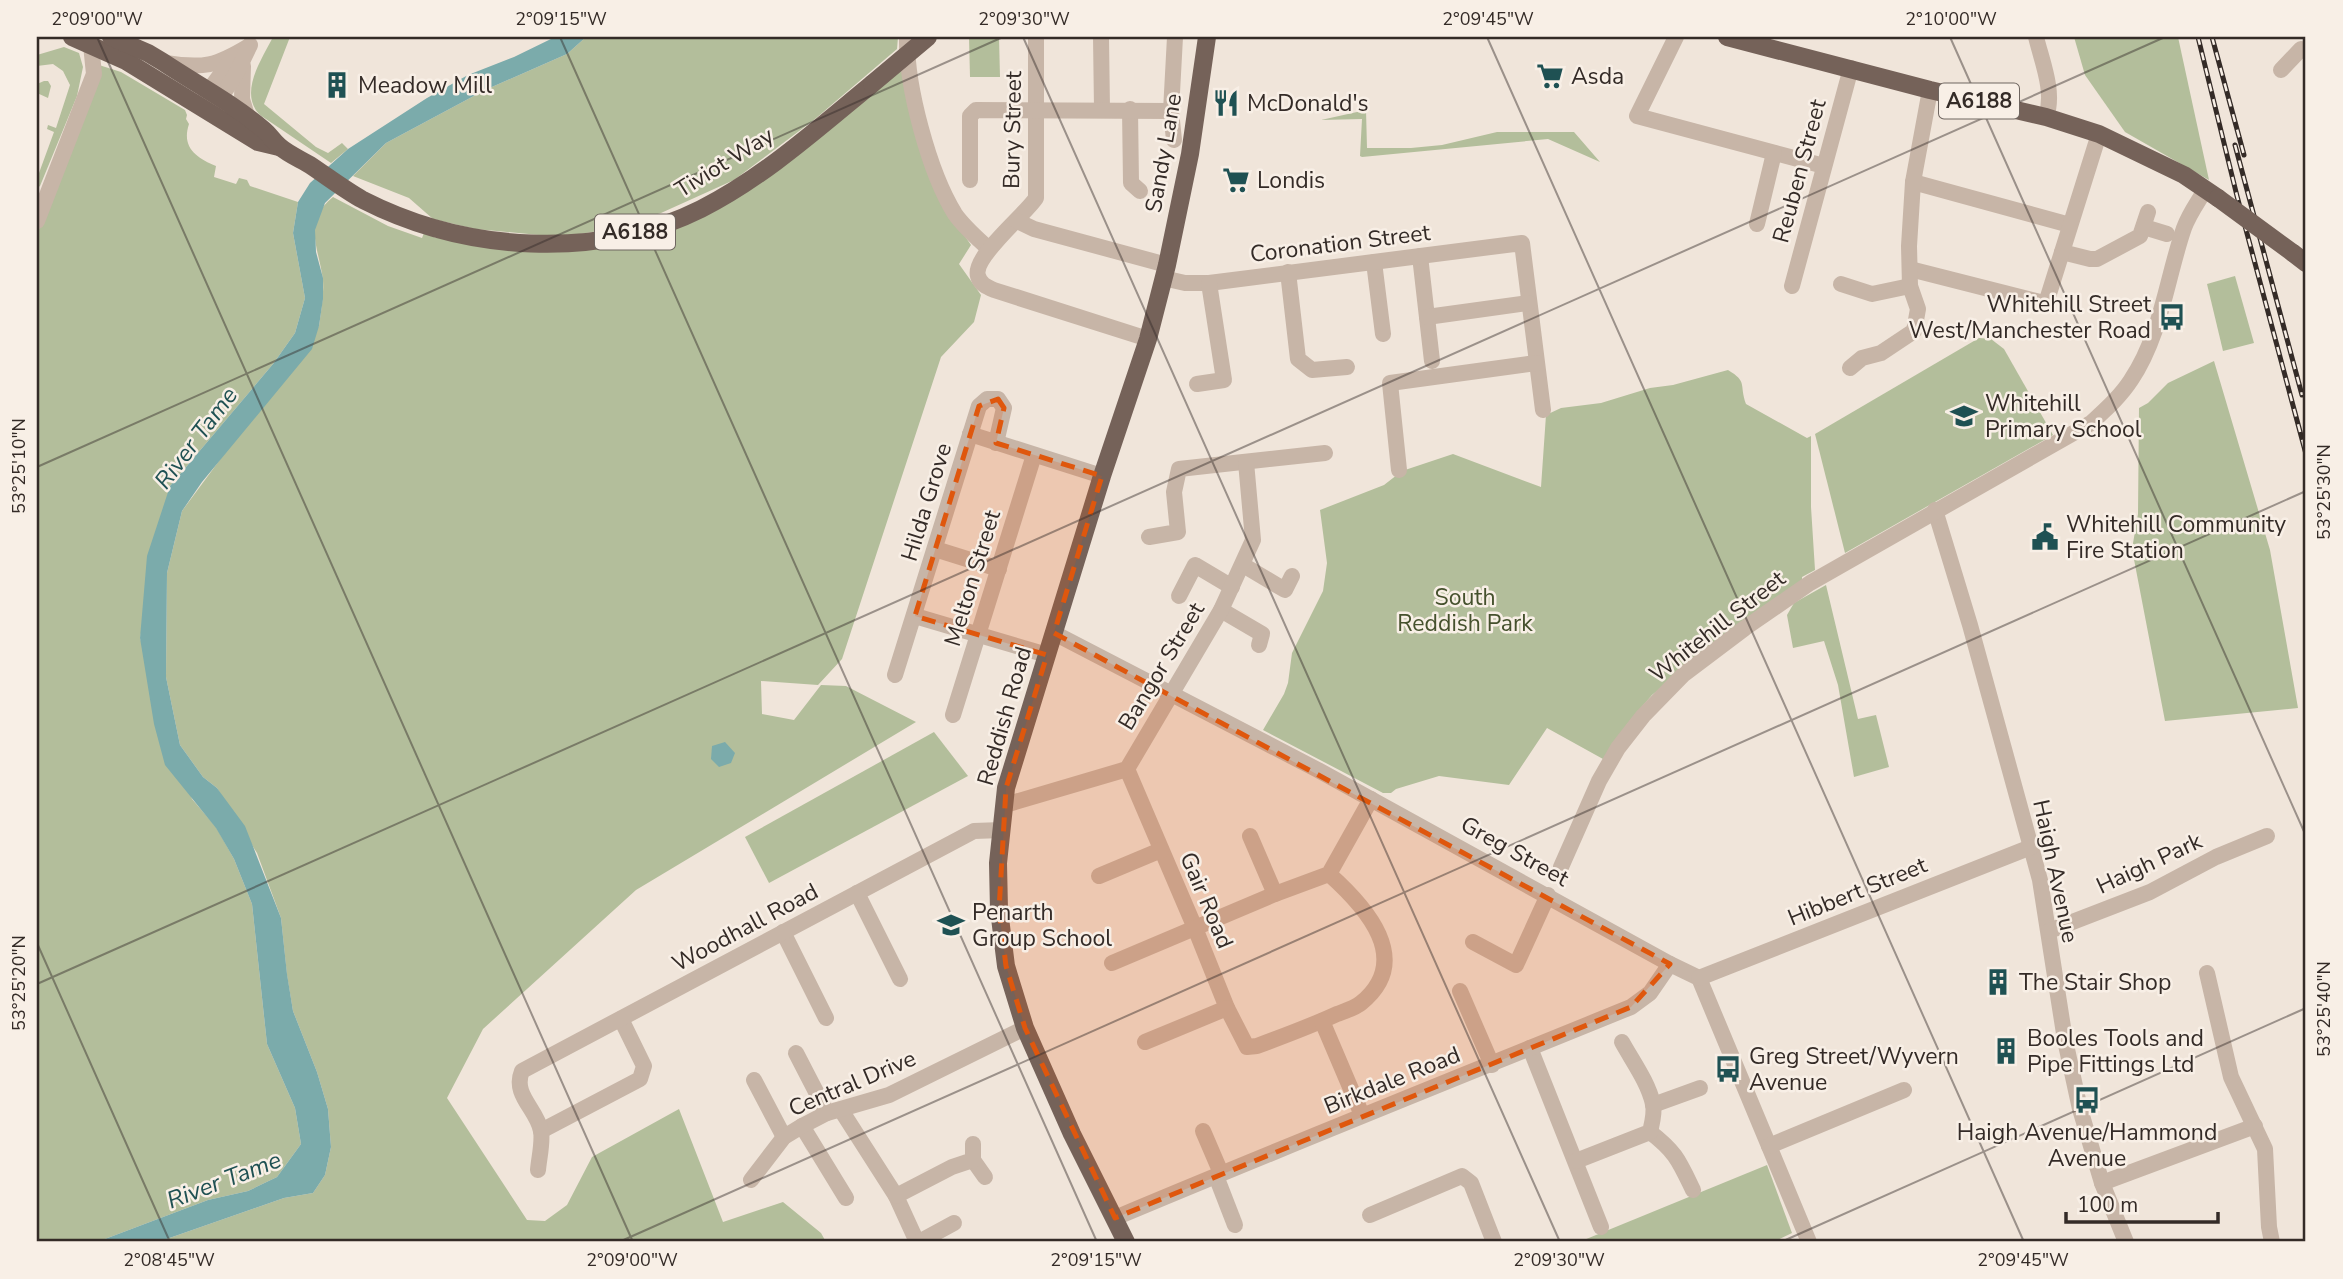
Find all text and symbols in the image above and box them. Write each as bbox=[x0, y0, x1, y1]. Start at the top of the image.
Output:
text: 2°09'00"W bbox=[51, 7, 143, 31]
text: 2°09'15"W bbox=[515, 7, 607, 31]
text: 2°09'30"W bbox=[978, 7, 1070, 31]
text: 2°09'45"W bbox=[1442, 7, 1534, 31]
text: 2°10'00"W bbox=[1905, 7, 1997, 31]
supermarket icon: Asda bbox=[1535, 61, 1565, 91]
place label: Asda bbox=[1571, 61, 1624, 92]
building icon: Meadow Mill bbox=[322, 70, 352, 100]
place label: Meadow Mill bbox=[358, 70, 492, 101]
street label: Bury Street bbox=[996, 70, 1029, 189]
road number: A6188 bbox=[1939, 84, 2019, 119]
restaurant icon: McDonald's bbox=[1211, 88, 1241, 118]
place label: McDonald's bbox=[1247, 88, 1369, 119]
street label: Sandy Lane bbox=[1138, 91, 1189, 215]
street label: Reuben Street bbox=[1765, 95, 1834, 246]
street label: Tiviot Way bbox=[669, 120, 780, 205]
supermarket icon: Londis bbox=[1221, 165, 1251, 195]
place label: Londis bbox=[1257, 165, 1325, 196]
road number: A6188 bbox=[595, 215, 675, 250]
street label: Coronation Street bbox=[1248, 217, 1433, 270]
place label: Whitehill Street West/Manchester Road bbox=[1908, 289, 2152, 346]
bus stop icon: Whitehill Street West/Manchester Road bbox=[2157, 302, 2187, 332]
water label: River Tame bbox=[147, 380, 245, 496]
place label: Whitehill Primary School bbox=[1985, 388, 2142, 445]
school or university icon: Whitehill Primary School bbox=[1949, 401, 1979, 431]
text: 53°25'10"N bbox=[7, 418, 31, 514]
street label: Hilda Grove bbox=[894, 439, 959, 565]
text: 53°25'30"N bbox=[2312, 444, 2336, 540]
street label: Melton Street bbox=[937, 505, 1008, 650]
place label: Whitehill Community Fire Station bbox=[2066, 509, 2286, 566]
public building icon: Whitehill Community Fire Station bbox=[2030, 522, 2060, 552]
street label: Whitehill Street bbox=[1643, 563, 1792, 689]
park label: South Reddish Park bbox=[1397, 582, 1533, 639]
street label: Bangor Street bbox=[1111, 596, 1212, 736]
street label: Reddish Road bbox=[970, 643, 1039, 789]
street label: Haigh Avenue bbox=[2025, 797, 2086, 946]
street label: Greg Street bbox=[1455, 809, 1575, 894]
street label: Haigh Park bbox=[2091, 825, 2208, 901]
street label: Gair Road bbox=[1172, 847, 1241, 953]
street label: Hibbert Street bbox=[1783, 849, 1932, 933]
street label: Woodhall Road bbox=[667, 876, 824, 979]
place label: Penarth Group School bbox=[972, 897, 1112, 954]
school or university icon: Penarth Group School bbox=[936, 910, 966, 940]
text: 53°25'20"N bbox=[7, 935, 31, 1031]
text: 53°25'40"N bbox=[2312, 961, 2336, 1057]
building icon: The Stair Shop bbox=[1983, 967, 2013, 997]
place label: The Stair Shop bbox=[2019, 967, 2171, 998]
place label: Booles Tools and Pipe Fittings Ltd bbox=[2027, 1023, 2204, 1080]
building icon: Booles Tools and Pipe Fittings Ltd bbox=[1991, 1036, 2021, 1066]
street label: Birkdale Road bbox=[1319, 1039, 1465, 1122]
place label: Greg Street/Wyvern Avenue bbox=[1749, 1041, 1959, 1098]
street label: Central Drive bbox=[784, 1043, 921, 1124]
bus stop icon: Greg Street/Wyvern Avenue bbox=[1713, 1054, 1743, 1084]
bus stop icon: Haigh Avenue/Hammond Avenue bbox=[2072, 1085, 2102, 1115]
place label: Haigh Avenue/Hammond Avenue bbox=[1957, 1117, 2217, 1174]
water label: River Tame bbox=[162, 1143, 286, 1216]
scale bar bbox=[2066, 1181, 2219, 1225]
text: 100 m bbox=[2077, 1191, 2138, 1219]
text: 2°08'45"W bbox=[123, 1248, 215, 1272]
text: 2°09'00"W bbox=[586, 1248, 678, 1272]
text: 2°09'15"W bbox=[1050, 1248, 1142, 1272]
text: 2°09'30"W bbox=[1513, 1248, 1605, 1272]
text: 2°09'45"W bbox=[1977, 1248, 2069, 1272]

